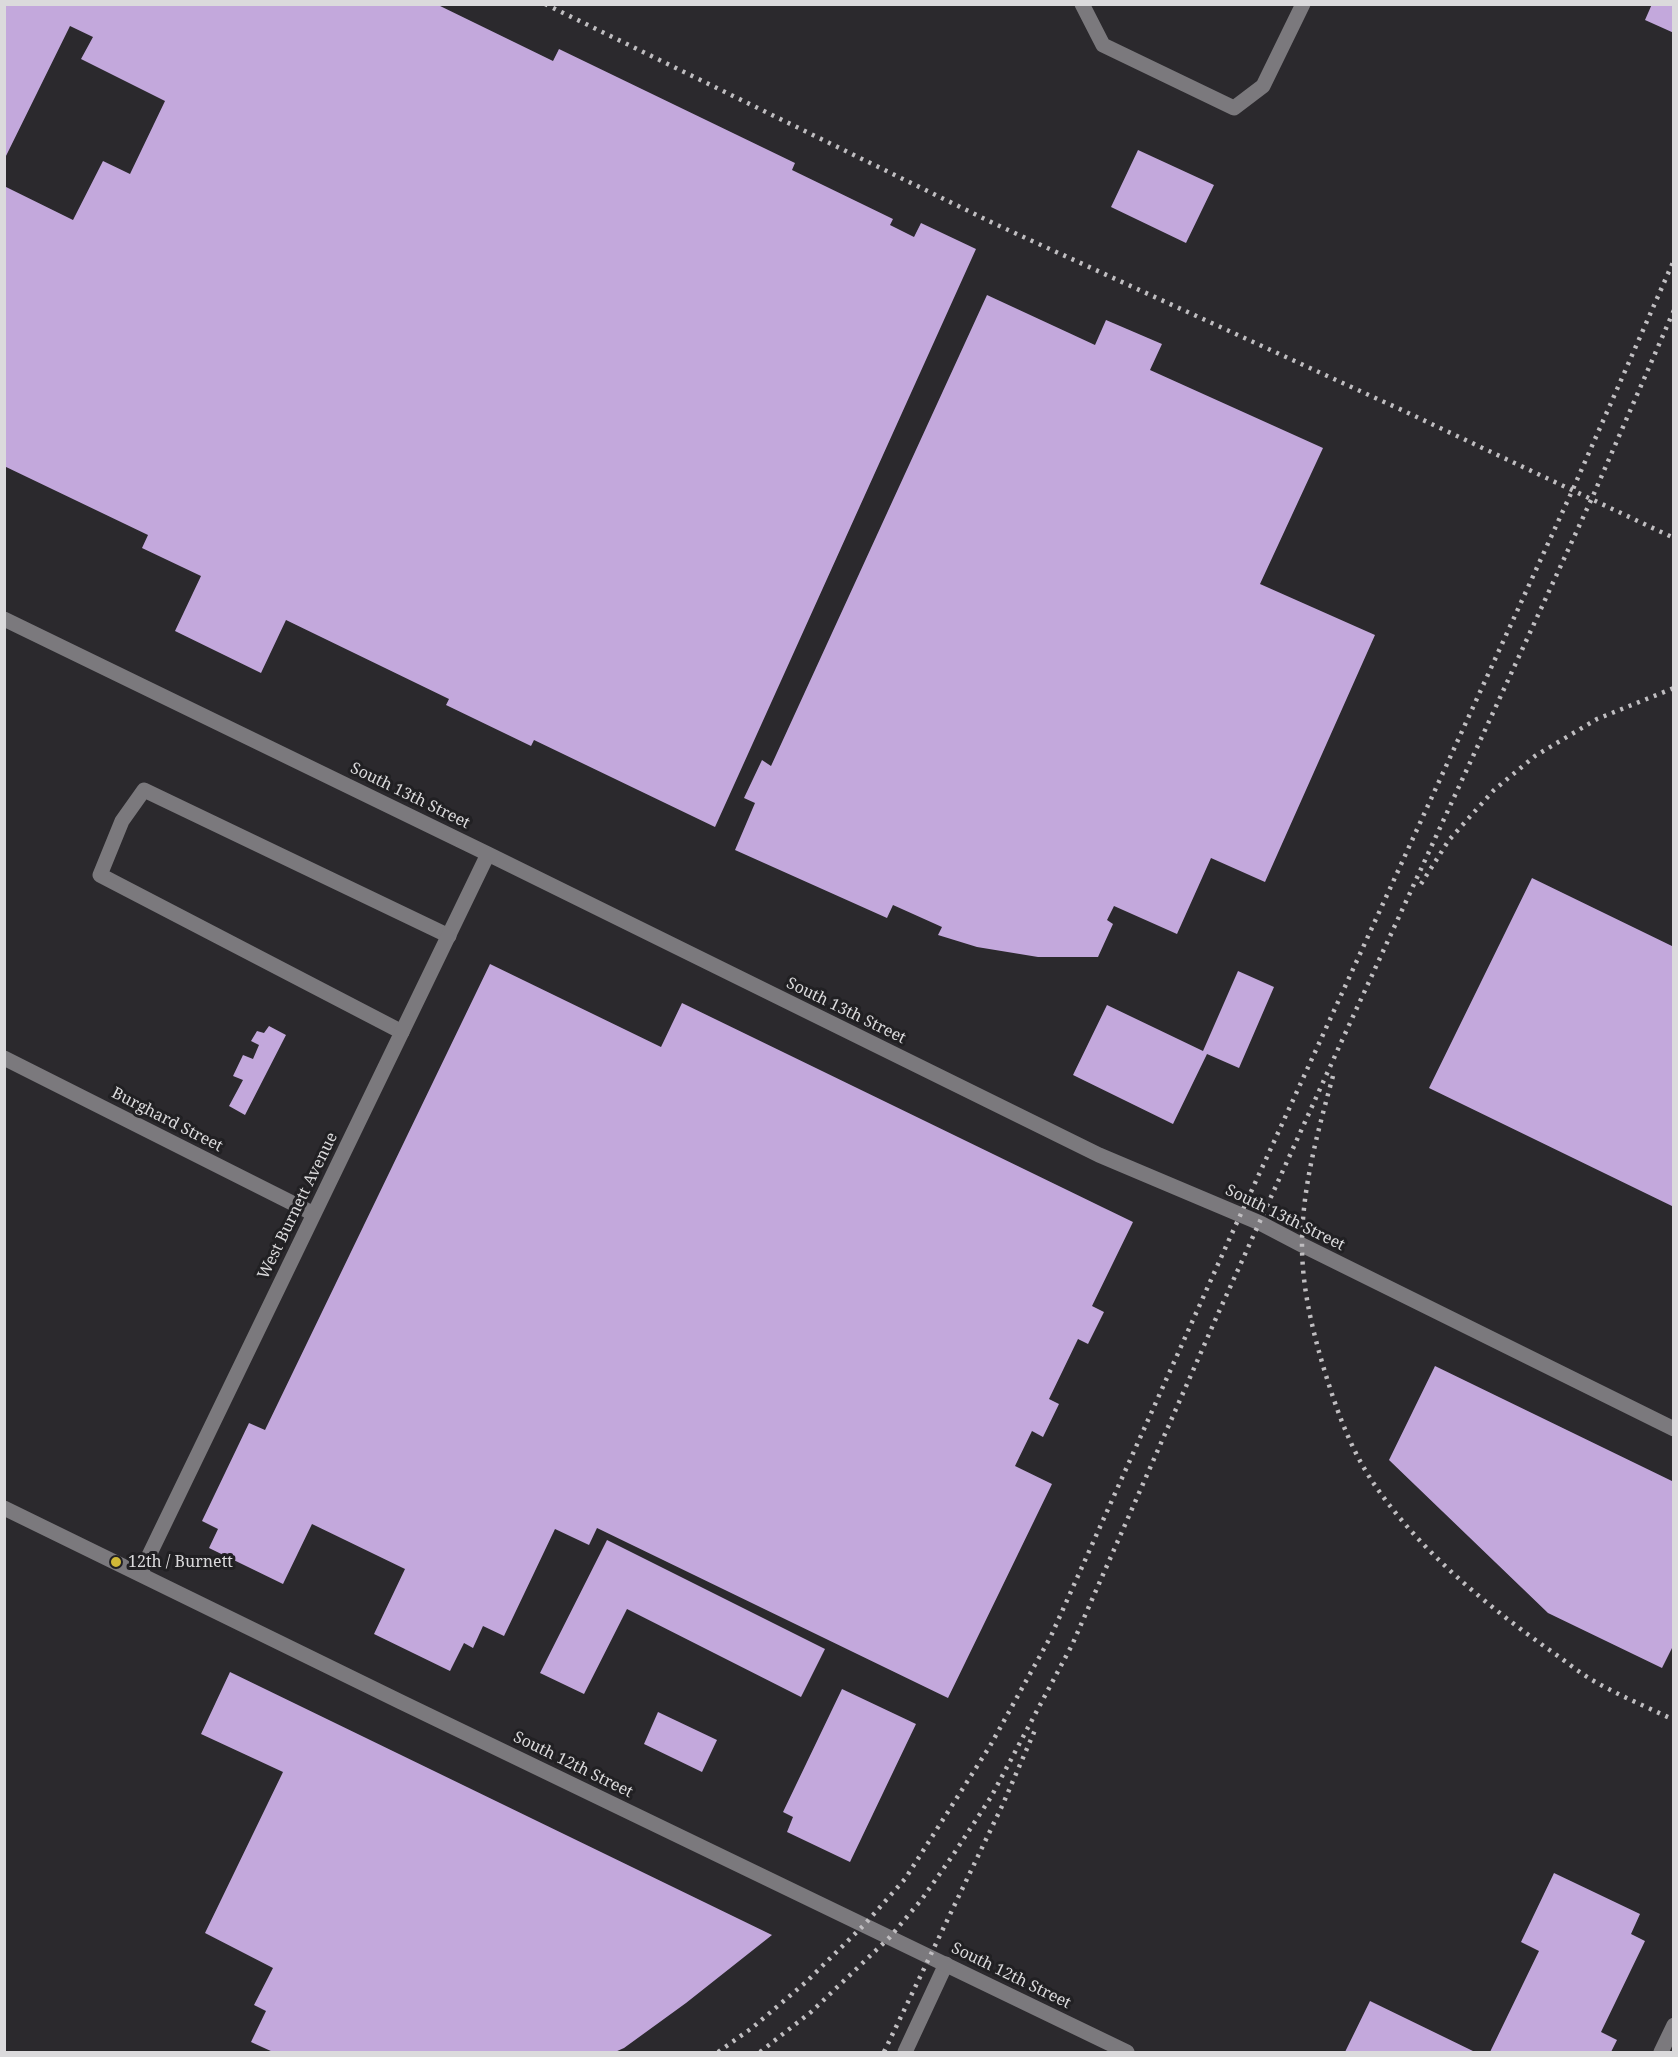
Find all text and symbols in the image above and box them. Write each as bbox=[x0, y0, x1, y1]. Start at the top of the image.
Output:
street label: South 13th Street bbox=[347, 759, 473, 833]
street label: South 13th Street bbox=[783, 974, 909, 1048]
street label: Burghard Street bbox=[108, 1084, 226, 1156]
street label: West Burnett Avenue bbox=[254, 1129, 342, 1283]
street label: South 13th Street bbox=[1222, 1181, 1348, 1255]
place label: 12th / Burnett bbox=[128, 1552, 233, 1572]
marker: 12th / Burnett bbox=[109, 1555, 123, 1569]
street label: South 12th Street bbox=[510, 1728, 636, 1802]
street label: South 12th Street bbox=[948, 1939, 1074, 2013]

